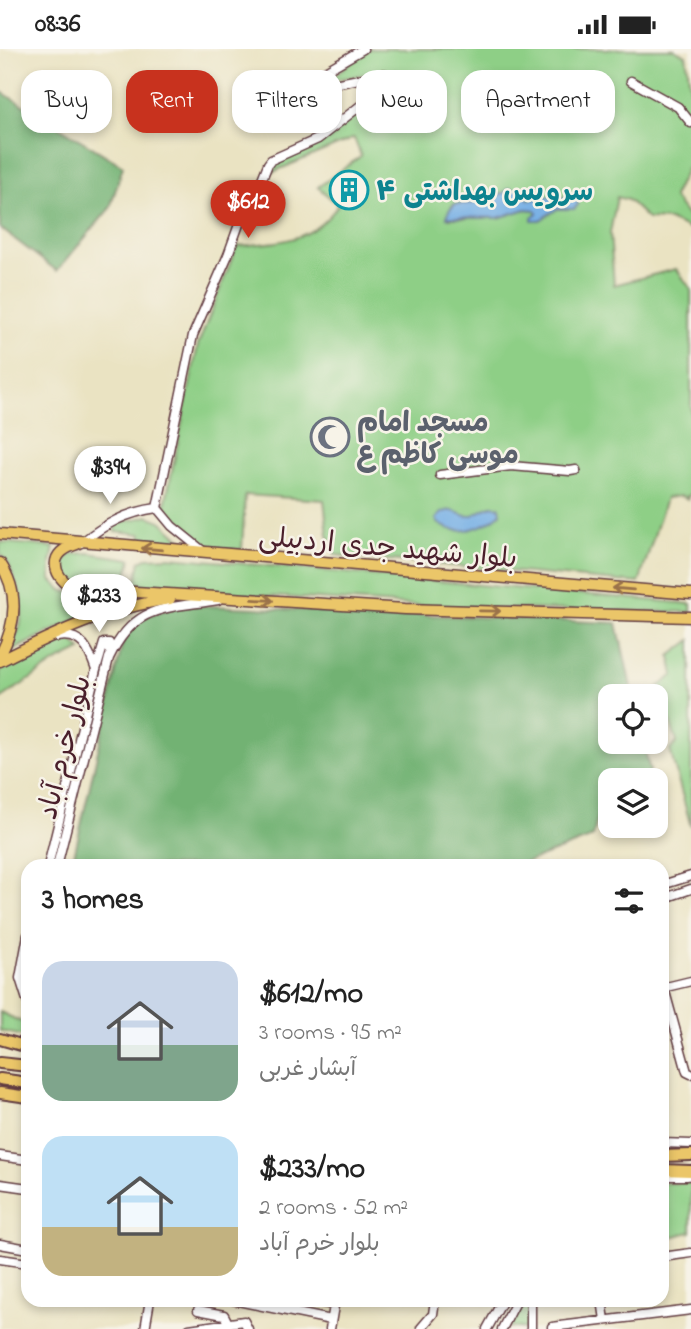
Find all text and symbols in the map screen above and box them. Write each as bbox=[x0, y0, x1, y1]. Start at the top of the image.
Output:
text: 08:36 bbox=[35, 6, 80, 44]
chip: Buy bbox=[21, 70, 112, 133]
chip: Rent bbox=[126, 70, 218, 133]
chip: Filters bbox=[232, 70, 342, 133]
chip: New bbox=[356, 70, 447, 133]
chip: Apartment bbox=[461, 70, 615, 133]
building icon: سرویس بهداشتی ۴ bbox=[328, 169, 370, 211]
place label: سرویس بهداشتی ۴ bbox=[376, 173, 593, 214]
pin: $612 bbox=[207, 181, 289, 240]
text: $612 bbox=[227, 186, 269, 219]
place label: مسجد امام موسی کاظم ع bbox=[357, 404, 519, 477]
mosque icon: مسجد امام موسی کاظم ع bbox=[309, 416, 351, 458]
pin: $394 bbox=[69, 447, 151, 506]
text: $394 bbox=[90, 452, 130, 485]
street label: بلوار شهید جدی اردبیلی bbox=[257, 518, 519, 581]
one-way arrow bbox=[141, 542, 164, 555]
pin: $233 bbox=[58, 575, 140, 634]
text: $233 bbox=[77, 580, 121, 613]
one-way arrow bbox=[612, 582, 635, 595]
one-way arrow bbox=[251, 594, 273, 607]
one-way arrow bbox=[478, 604, 501, 617]
street label: بلوار خرم آباد bbox=[29, 672, 104, 824]
map controls bbox=[598, 684, 668, 838]
button: locate bbox=[598, 684, 668, 754]
button: layers bbox=[598, 768, 668, 838]
text: 3 homes bbox=[42, 879, 144, 923]
icon: filters bbox=[610, 882, 648, 920]
text: $612/mo bbox=[259, 973, 363, 1017]
icon: home bbox=[98, 989, 182, 1073]
text: 3 rooms · 95 m² bbox=[259, 1017, 402, 1050]
text: آبشار غربی bbox=[259, 1053, 356, 1086]
text: $233/mo bbox=[259, 1148, 365, 1192]
icon: home bbox=[98, 1164, 182, 1248]
text: 2 rooms · 52 m² bbox=[259, 1192, 408, 1225]
text: بلوار خرم آباد bbox=[259, 1228, 380, 1261]

